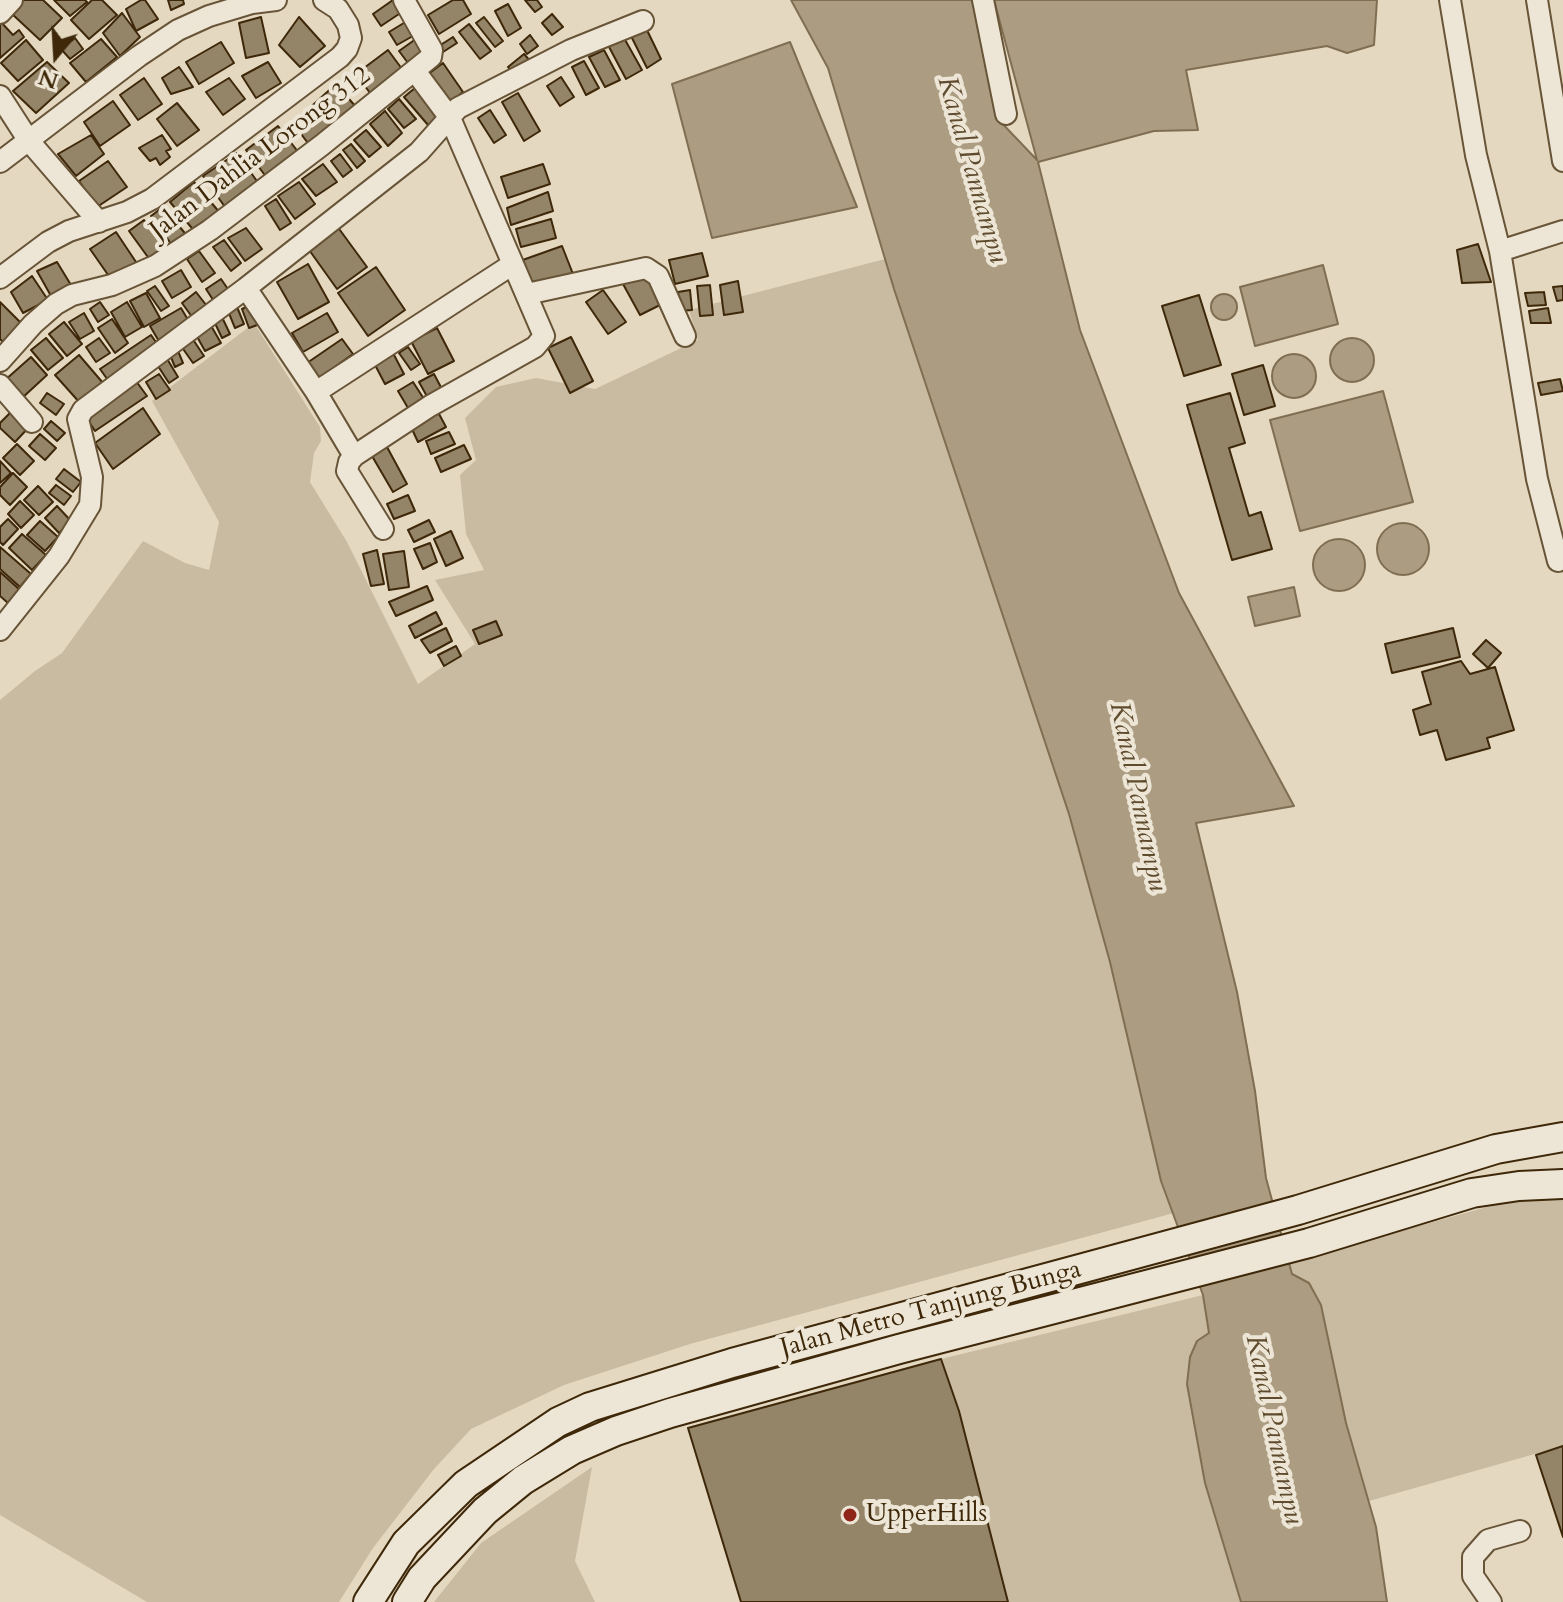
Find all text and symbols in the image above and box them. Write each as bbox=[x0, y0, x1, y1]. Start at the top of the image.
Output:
north arrow bbox=[16, 16, 96, 96]
street label: Jalan Dahlia Lorong 312 bbox=[145, 61, 377, 247]
text: N bbox=[35, 62, 62, 96]
water label: Kanal Pannampu bbox=[928, 73, 1014, 267]
water label: Kanal Pannampu bbox=[1100, 699, 1174, 895]
street label: Jalan Metro Tanjung Bunga bbox=[777, 1255, 1085, 1365]
water label: Kanal Pannampu bbox=[1236, 1332, 1310, 1528]
place label: UpperHills bbox=[866, 1499, 987, 1531]
marker: UpperHills bbox=[841, 1506, 859, 1524]

